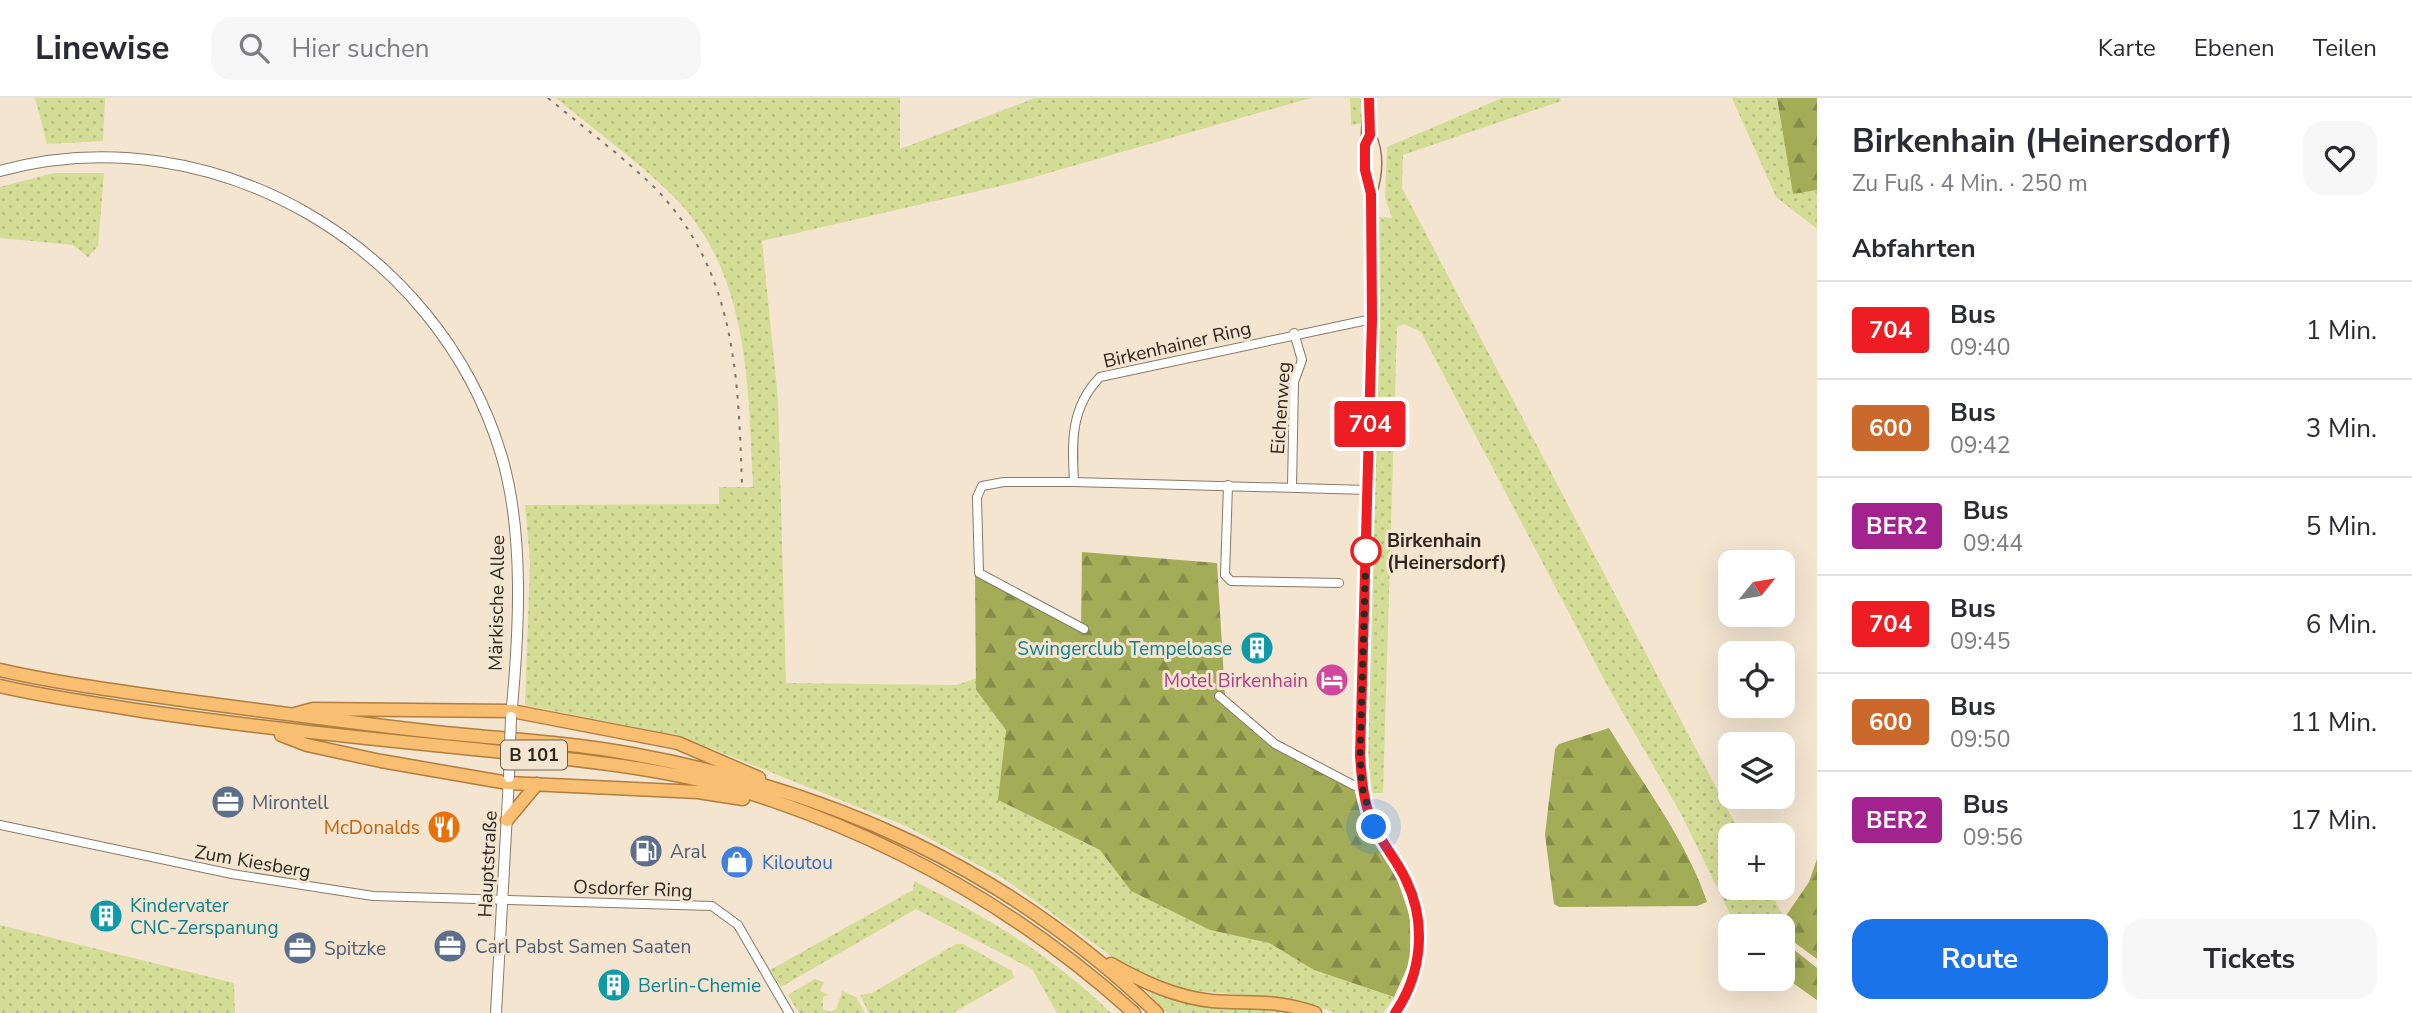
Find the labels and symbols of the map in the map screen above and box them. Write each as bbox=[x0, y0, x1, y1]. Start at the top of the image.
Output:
street label: Birkenhainer Ring bbox=[1101, 315, 1254, 375]
street label: Eichenweg bbox=[1265, 361, 1297, 455]
line badge: 704 bbox=[1330, 401, 1410, 447]
place label: Birkenhain (Heinersdorf) bbox=[1387, 528, 1507, 576]
street label: Märkische Allee bbox=[483, 535, 511, 671]
marker: Birkenhain (Heinersdorf) bbox=[1351, 536, 1381, 566]
north arrow bbox=[1718, 550, 1796, 626]
building icon: Swingerclub Tempeloase bbox=[1238, 629, 1276, 667]
place label: Swingerclub Tempeloase bbox=[1017, 636, 1232, 662]
hotel icon: Motel Birkenhain bbox=[1313, 661, 1351, 699]
place label: Motel Birkenhain bbox=[1164, 668, 1308, 694]
road number: B 101 bbox=[501, 740, 567, 770]
office icon: Mirontell bbox=[209, 783, 247, 821]
place label: Mirontell bbox=[252, 790, 329, 816]
restaurant icon: McDonalds bbox=[425, 808, 463, 846]
your location bbox=[1356, 809, 1391, 844]
street label: Hauptstraße bbox=[472, 810, 504, 918]
place label: McDonalds bbox=[324, 815, 420, 841]
fuel station icon: Aral bbox=[627, 832, 665, 870]
street label: Zum Kiesberg bbox=[193, 839, 313, 885]
place label: Aral bbox=[670, 839, 707, 865]
shop icon: Kiloutou bbox=[718, 843, 756, 881]
place label: Kiloutou bbox=[762, 850, 833, 876]
street label: Osdorfer Ring bbox=[573, 874, 693, 904]
place label: Kindervater CNC-Zerspanung bbox=[130, 893, 279, 941]
building icon: Kindervater CNC-Zerspanung bbox=[87, 897, 125, 935]
office icon: Carl Pabst Samen Saaten bbox=[431, 927, 469, 965]
office icon: Spitzke bbox=[281, 929, 319, 967]
place label: Carl Pabst Samen Saaten bbox=[475, 934, 691, 960]
place label: Spitzke bbox=[324, 936, 386, 962]
building icon: Berlin-Chemie bbox=[595, 966, 633, 1004]
place label: Berlin-Chemie bbox=[638, 973, 761, 999]

